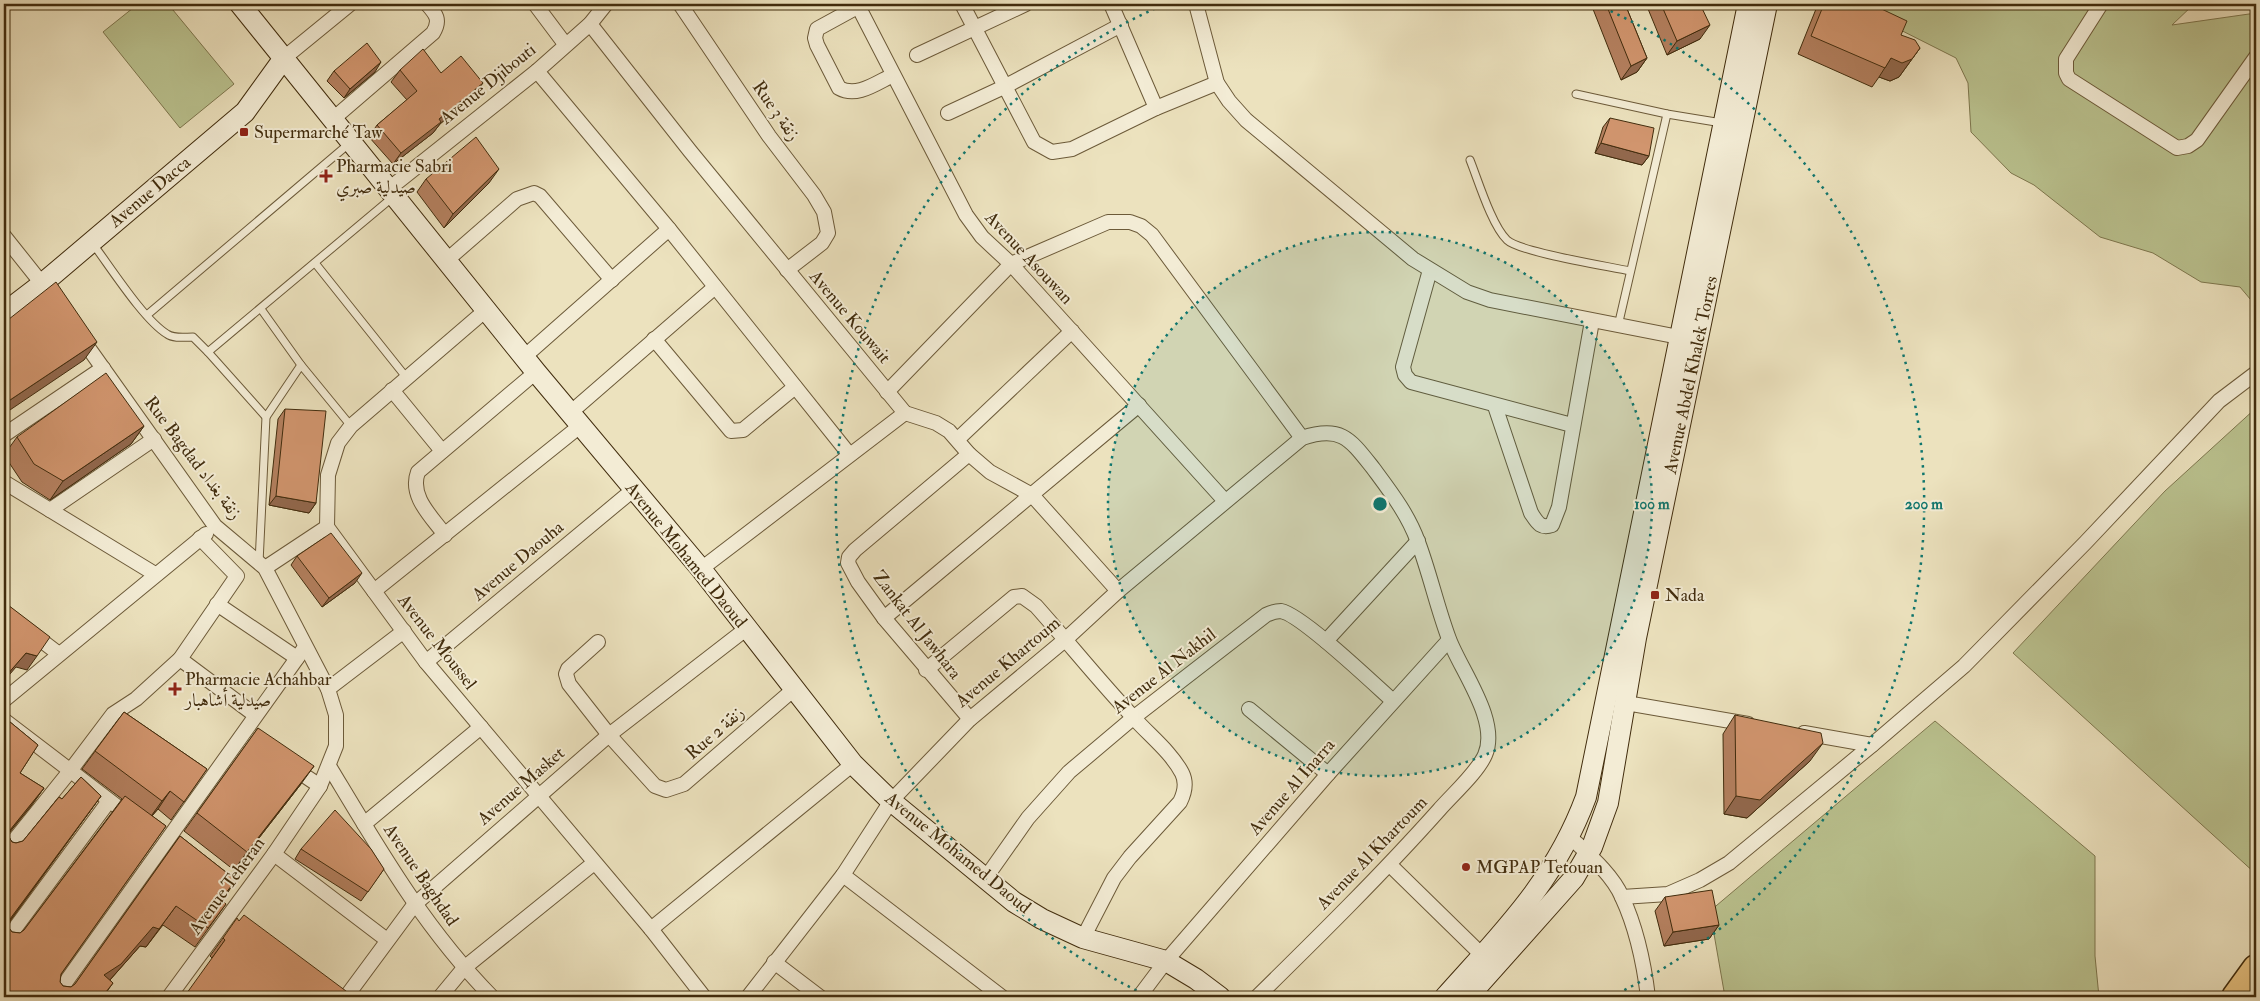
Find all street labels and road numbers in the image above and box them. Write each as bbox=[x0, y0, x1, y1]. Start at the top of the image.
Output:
street label: Avenue Djibouti bbox=[435, 38, 541, 130]
street label: Rue 3 زنقة bbox=[747, 76, 805, 146]
street label: Avenue Dacca bbox=[104, 151, 196, 234]
street label: Avenue Asouwan bbox=[979, 206, 1078, 309]
street label: Avenue Kouwait bbox=[804, 265, 896, 369]
street label: Avenue Abdel Khalek Torres bbox=[1659, 274, 1723, 477]
street label: Rue Bagdad زنقة بغداد bbox=[139, 392, 247, 524]
street label: Avenue Mohamed Daoud bbox=[619, 477, 752, 633]
street label: Avenue Daouha bbox=[467, 516, 569, 607]
street label: Zankat Al Jawhara bbox=[867, 566, 967, 684]
street label: Avenue Moussel bbox=[392, 589, 482, 695]
street label: Avenue Khartoum bbox=[950, 611, 1065, 713]
street label: Avenue Al Nakhil bbox=[1106, 623, 1221, 720]
street label: Rue 2 زنقة bbox=[681, 701, 749, 765]
street label: Avenue Al Inarra bbox=[1243, 734, 1341, 841]
street label: Avenue Masket bbox=[472, 742, 570, 831]
street label: Avenue Mohamed Daoud bbox=[880, 786, 1036, 919]
street label: Avenue Al Khartoum bbox=[1311, 791, 1432, 916]
street label: Avenue Baghdad bbox=[378, 819, 464, 931]
street label: Avenue Teheran bbox=[183, 833, 270, 940]

